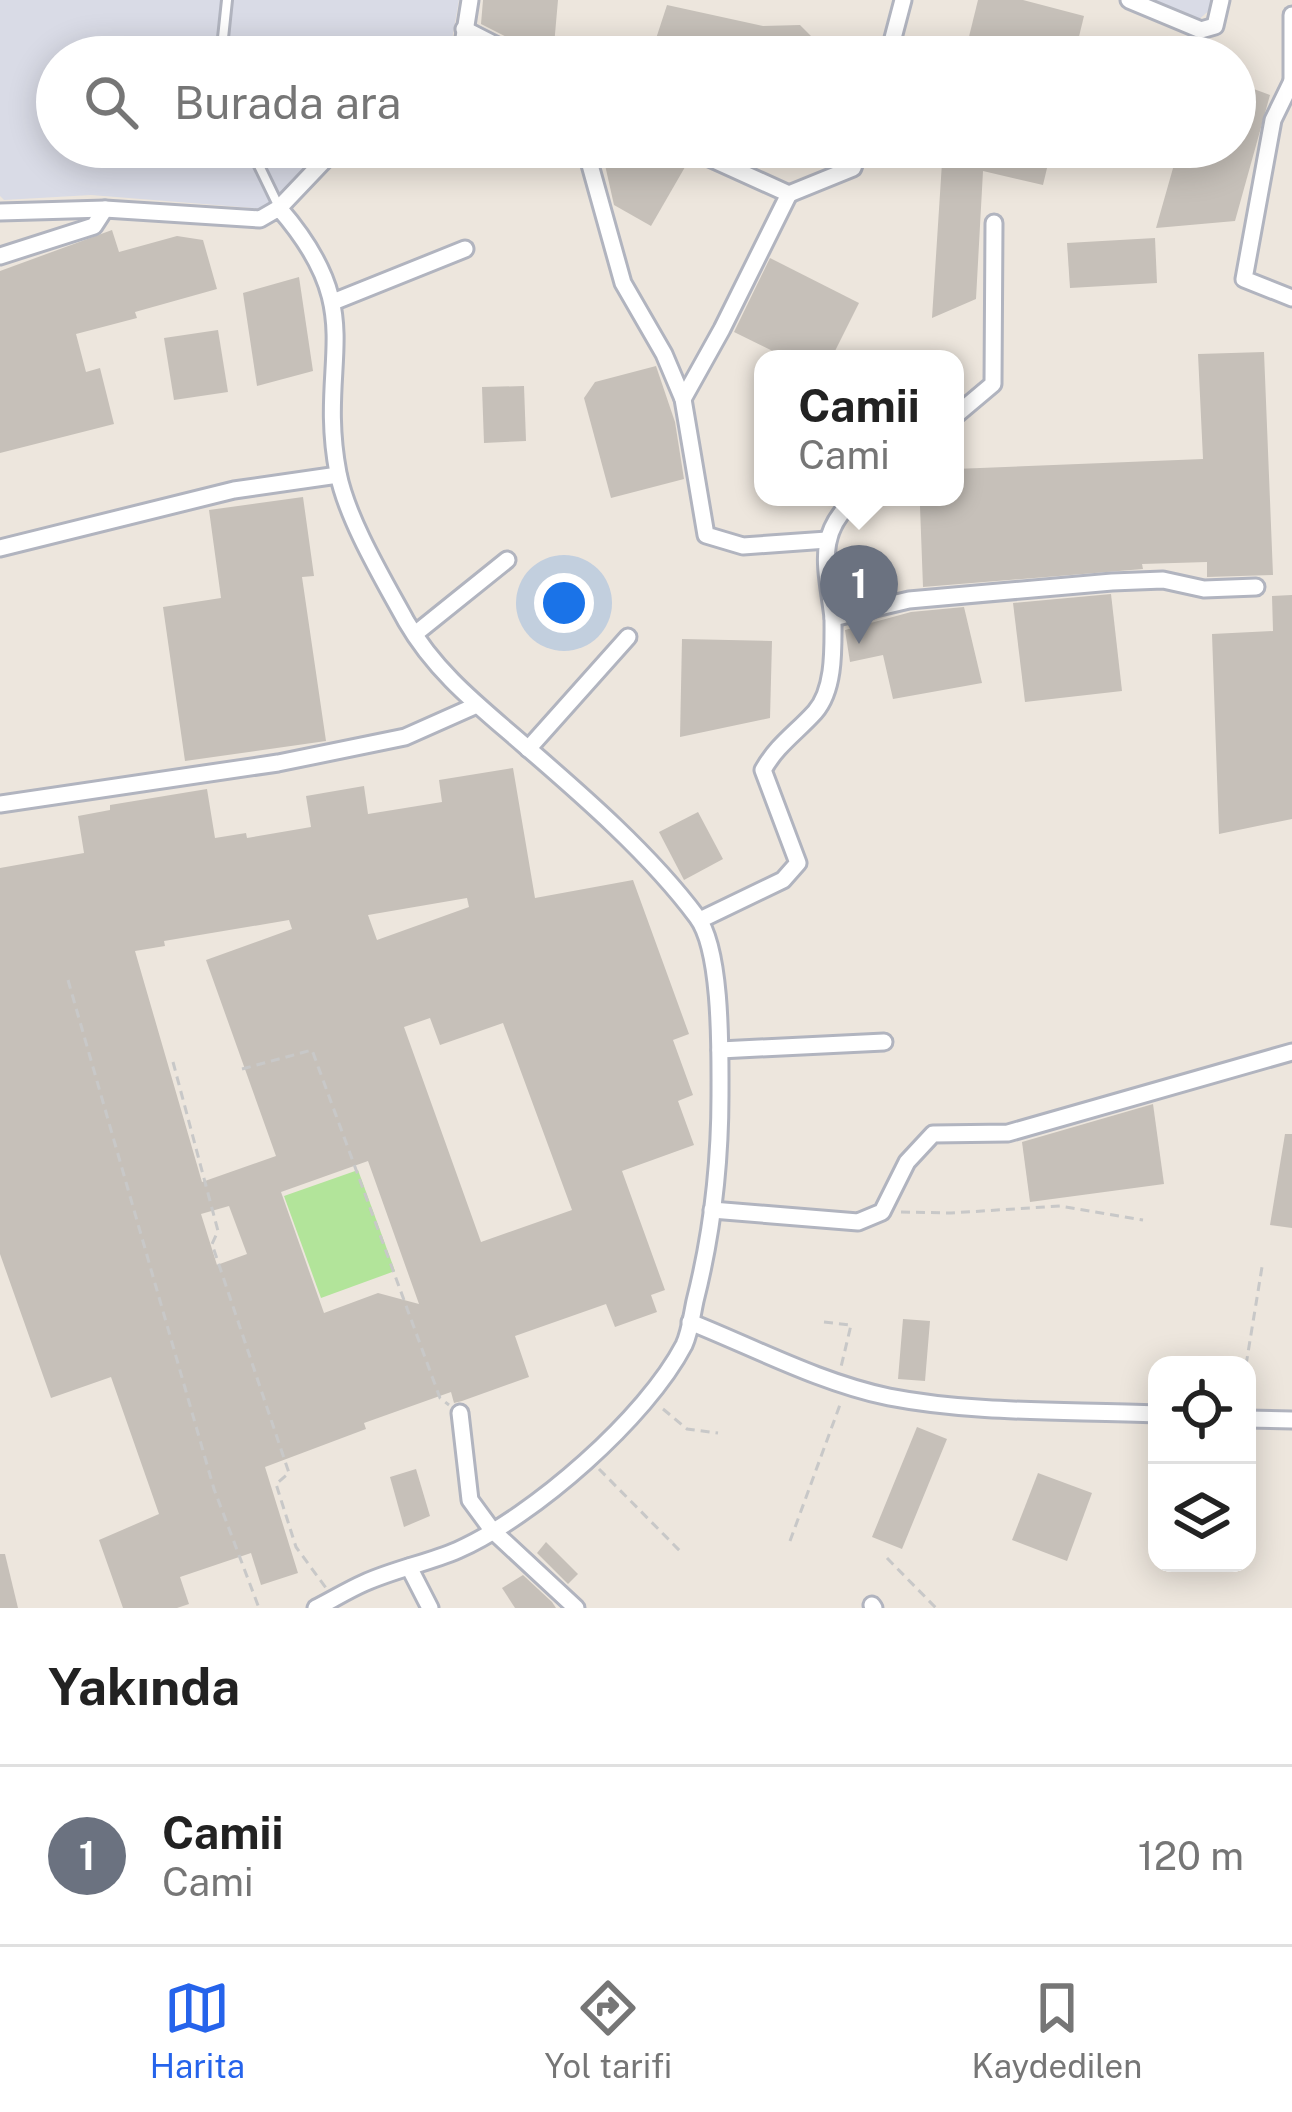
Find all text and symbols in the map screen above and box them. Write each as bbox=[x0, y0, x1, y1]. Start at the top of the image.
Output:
search box bbox=[36, 36, 1256, 168]
icon: search bbox=[78, 69, 144, 135]
text: Burada ara bbox=[174, 76, 401, 129]
popup bbox=[754, 350, 964, 506]
text: Camii bbox=[798, 379, 920, 432]
text: Cami bbox=[798, 432, 890, 478]
pin: 1 bbox=[820, 545, 898, 644]
your location bbox=[534, 573, 594, 633]
map controls bbox=[1148, 1356, 1256, 1572]
button: locate bbox=[1148, 1356, 1256, 1464]
button: layers bbox=[1148, 1464, 1256, 1572]
text: Yakında bbox=[48, 1657, 240, 1716]
text: Camii bbox=[162, 1806, 283, 1859]
text: 1 bbox=[79, 1833, 95, 1879]
text: 120 m bbox=[1138, 1833, 1244, 1879]
text: Cami bbox=[162, 1859, 253, 1905]
tab: Harita bbox=[150, 1975, 245, 2085]
tab: Yol tarifi bbox=[545, 1975, 672, 2085]
tab: Kaydedilen bbox=[972, 1975, 1142, 2085]

